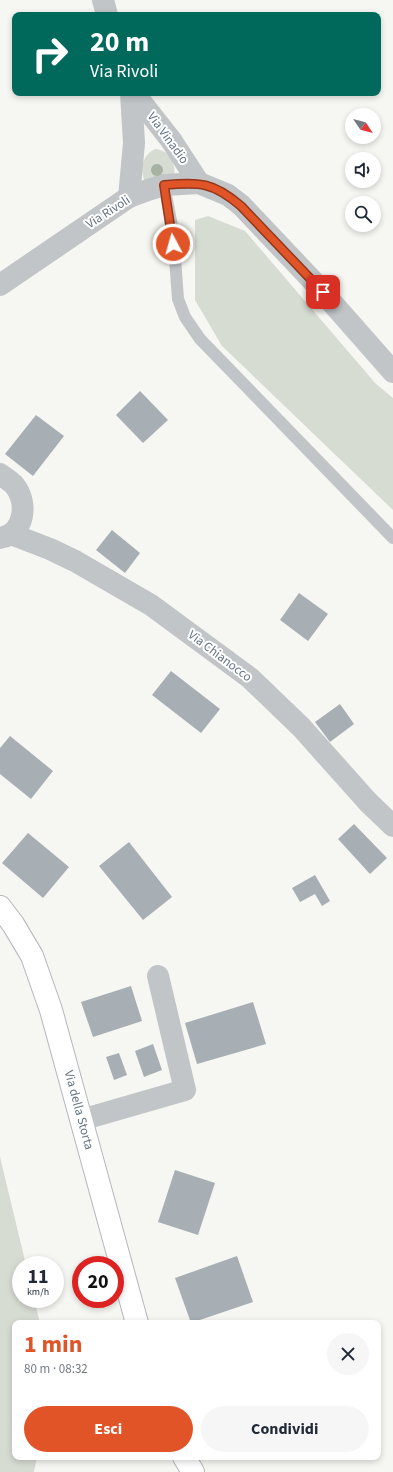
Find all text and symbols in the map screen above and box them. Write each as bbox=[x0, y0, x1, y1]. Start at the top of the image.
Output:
text: 20 m bbox=[90, 22, 149, 62]
icon: right bbox=[24, 28, 76, 80]
text: Via Rivoli bbox=[90, 59, 158, 84]
street label: Via Vinadio bbox=[143, 108, 193, 168]
north arrow bbox=[345, 108, 381, 144]
map controls bbox=[345, 108, 381, 232]
button: sound bbox=[345, 152, 381, 188]
street label: Via Rivoli bbox=[82, 191, 134, 233]
button: search bbox=[345, 196, 381, 232]
position arrow bbox=[152, 223, 194, 265]
pin bbox=[306, 275, 340, 309]
icon: arrive bbox=[312, 281, 334, 303]
street label: Via Chianocco bbox=[184, 626, 256, 686]
street label: Via della Storta bbox=[60, 1068, 98, 1152]
speed limit sign: 20 bbox=[72, 1256, 124, 1308]
text: 11 bbox=[27, 1263, 49, 1291]
text: km/h bbox=[27, 1285, 49, 1299]
text: 1 min bbox=[24, 1327, 82, 1362]
button: close bbox=[327, 1333, 369, 1375]
text: 80 m · 08:32 bbox=[24, 1360, 88, 1378]
button: Esci bbox=[24, 1406, 193, 1452]
button: Condividi bbox=[201, 1406, 369, 1452]

